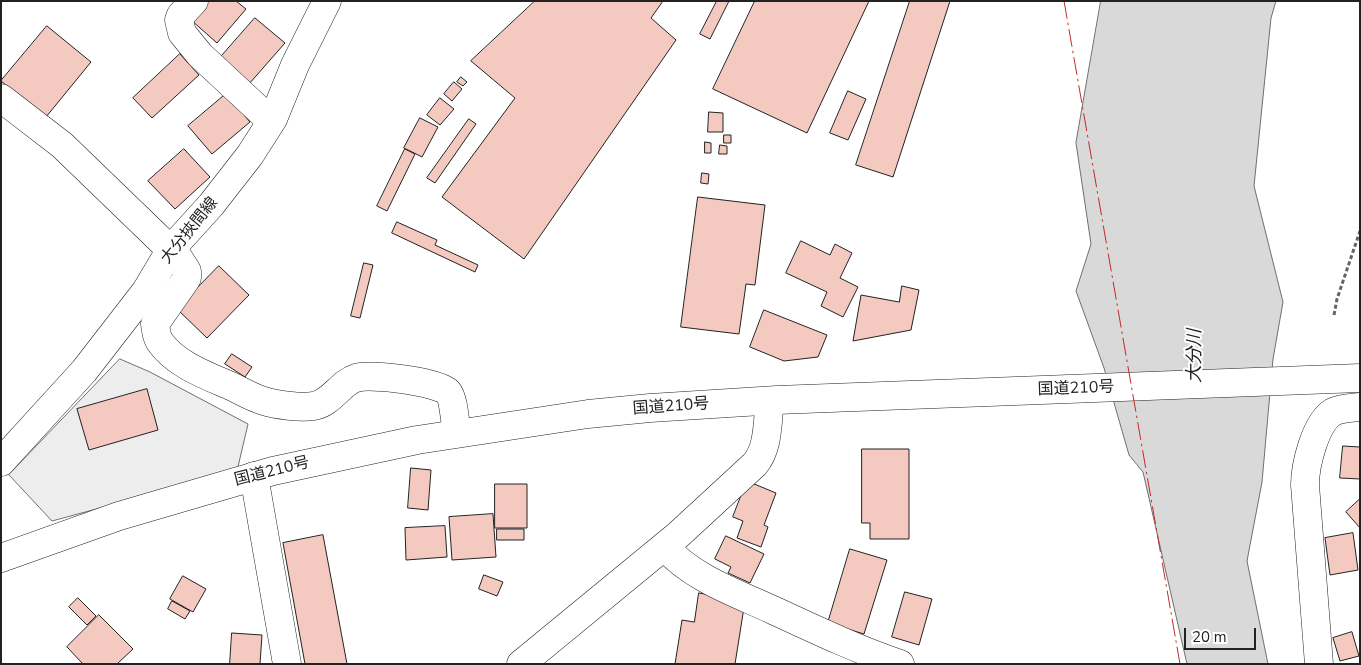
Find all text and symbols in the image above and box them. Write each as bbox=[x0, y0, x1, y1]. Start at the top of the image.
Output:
street label: 大分挾間線 bbox=[157, 194, 223, 268]
water label: 大分川 bbox=[1185, 329, 1207, 383]
street label: 国道210号 bbox=[1037, 378, 1115, 400]
street label: 国道210号 bbox=[632, 395, 710, 419]
street label: 国道210号 bbox=[232, 453, 312, 491]
scale bar bbox=[1186, 618, 1258, 650]
text: 20 m bbox=[1192, 627, 1227, 647]

